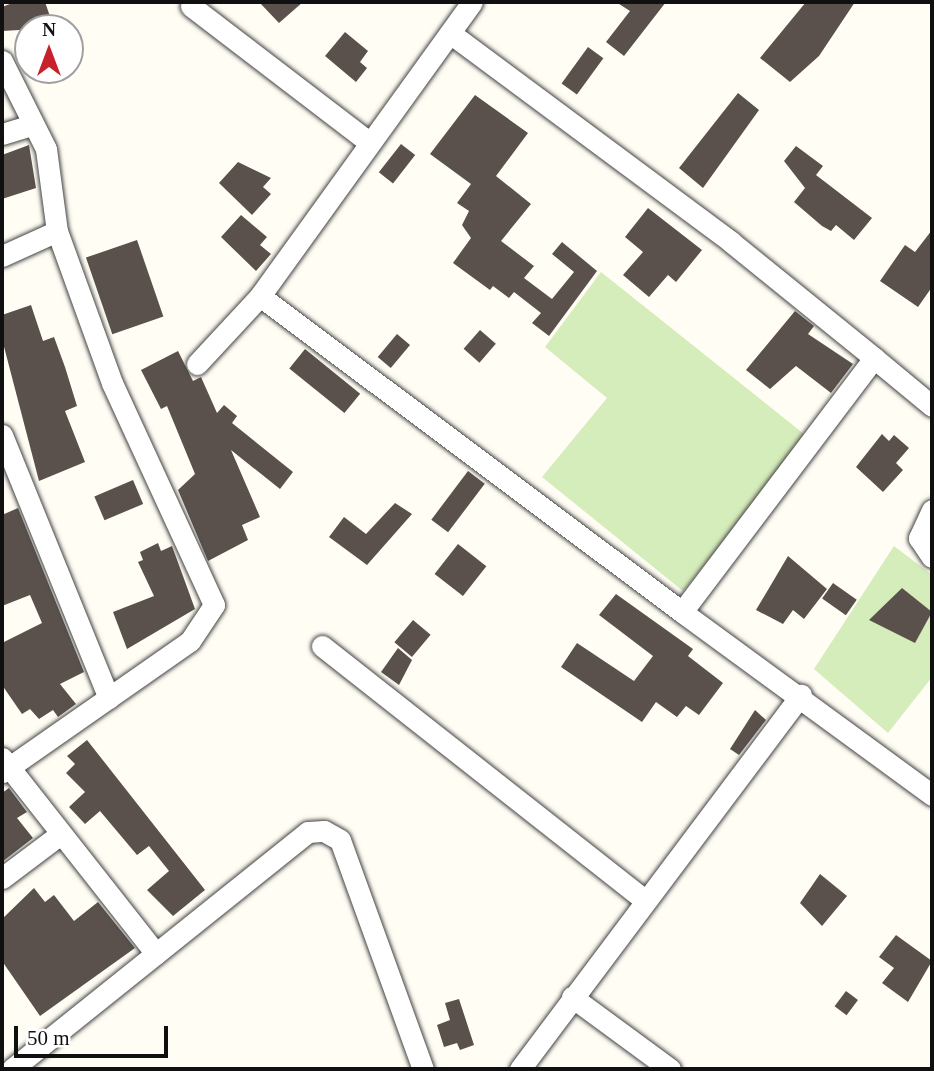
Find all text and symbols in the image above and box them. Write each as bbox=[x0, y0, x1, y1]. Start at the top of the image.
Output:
north arrow bbox=[14, 14, 84, 84]
text: N bbox=[42, 19, 56, 40]
scale bar bbox=[18, 1012, 172, 1056]
text: 50 m bbox=[27, 1026, 70, 1050]

